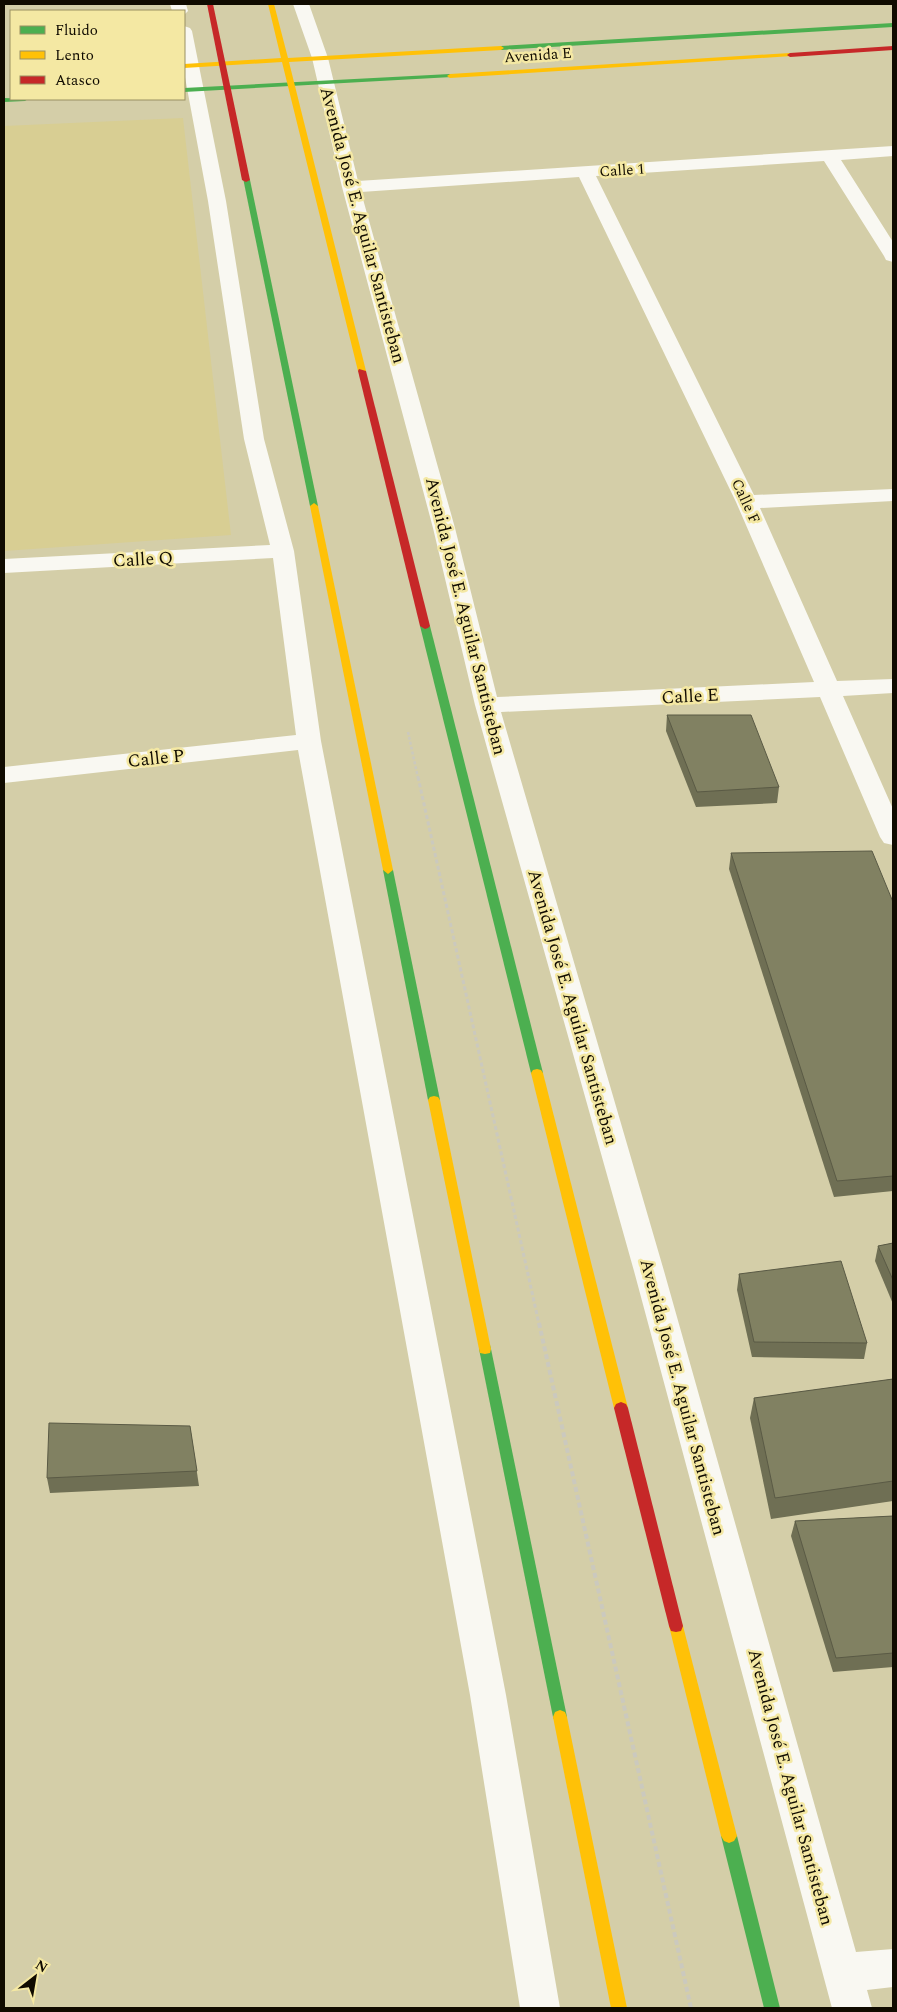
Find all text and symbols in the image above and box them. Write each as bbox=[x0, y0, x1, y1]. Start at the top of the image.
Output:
legend bbox=[10, 10, 185, 100]
text: Fluido bbox=[55, 19, 98, 42]
street label: Avenida E bbox=[503, 42, 573, 69]
text: Lento bbox=[55, 44, 94, 67]
text: Atasco bbox=[55, 69, 100, 92]
street label: Avenida José E. Aguilar Santisteban bbox=[313, 84, 412, 366]
street label: Calle 1 bbox=[599, 157, 646, 184]
street label: Avenida José E. Aguilar Santisteban bbox=[418, 474, 513, 758]
street label: Calle F bbox=[725, 475, 766, 527]
street label: Calle Q bbox=[112, 544, 174, 575]
street label: Calle E bbox=[661, 682, 719, 711]
street label: Calle P bbox=[126, 742, 186, 775]
street label: Avenida José E. Aguilar Santisteban bbox=[520, 866, 625, 1148]
street label: Avenida José E. Aguilar Santisteban bbox=[633, 1256, 732, 1538]
street label: Avenida José E. Aguilar Santisteban bbox=[741, 1646, 840, 1928]
north arrow bbox=[10, 1952, 60, 2002]
text: N bbox=[31, 1954, 52, 1978]

